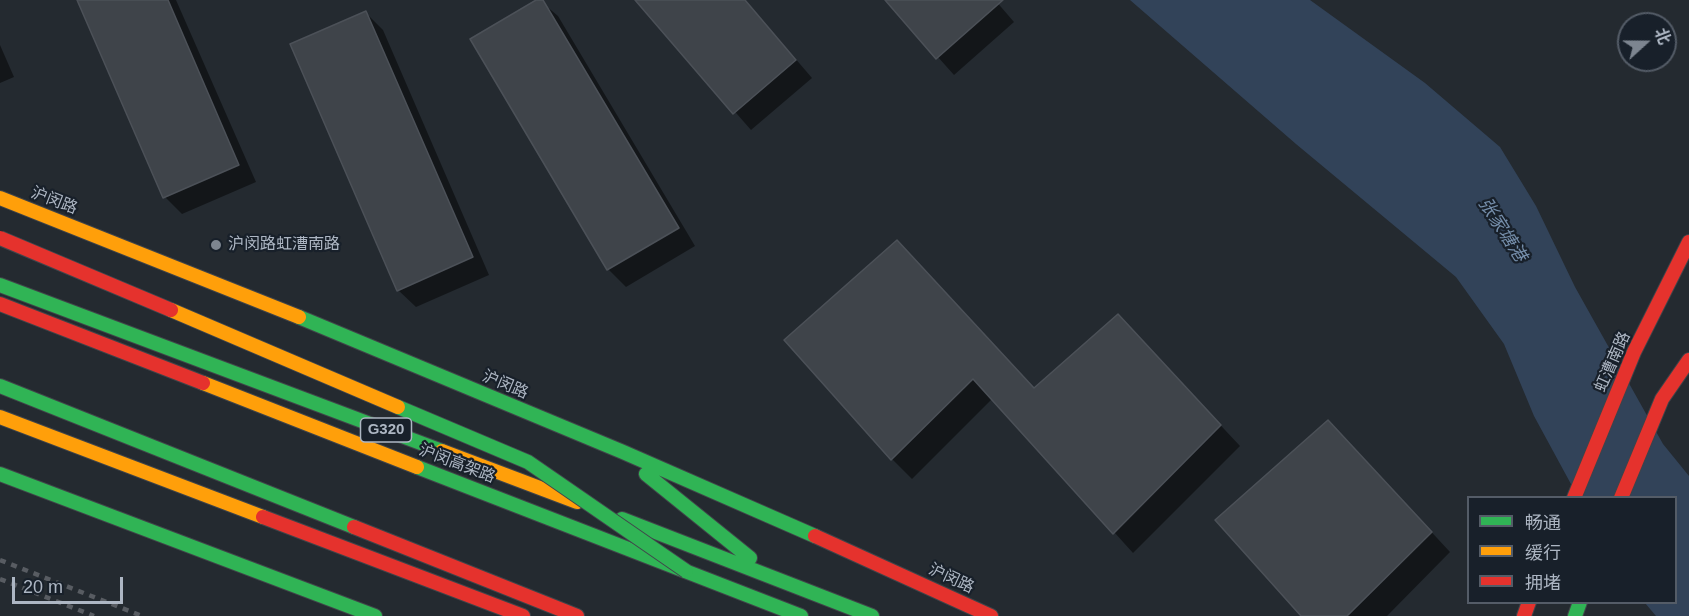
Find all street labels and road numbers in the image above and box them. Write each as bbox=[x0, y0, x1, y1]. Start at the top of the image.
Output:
street label: 沪闵路 bbox=[28, 183, 80, 219]
street label: 虹漕南路 bbox=[1591, 329, 1635, 395]
street label: 沪闵路 bbox=[479, 367, 531, 403]
road number: G320 bbox=[360, 418, 412, 442]
street label: 沪闵高架路 bbox=[416, 441, 498, 487]
street label: 沪闵路 bbox=[925, 560, 977, 598]

